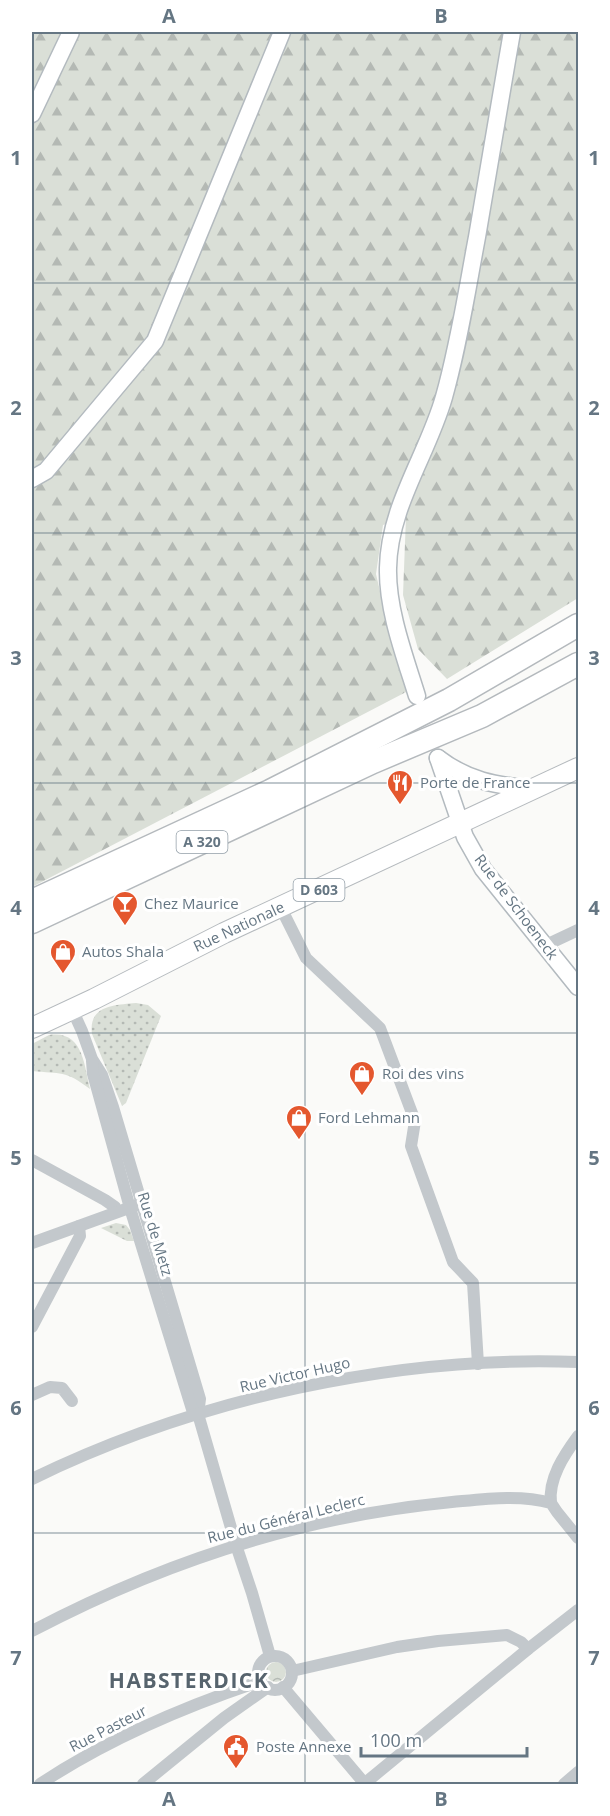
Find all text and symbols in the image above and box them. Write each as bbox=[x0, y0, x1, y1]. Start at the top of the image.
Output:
text: A bbox=[162, 2, 176, 29]
text: B bbox=[434, 2, 448, 29]
text: 1 bbox=[10, 144, 22, 171]
text: 1 bbox=[588, 144, 600, 171]
text: 2 bbox=[10, 394, 22, 421]
text: 2 bbox=[588, 394, 600, 421]
text: 3 bbox=[10, 644, 22, 671]
text: 3 bbox=[588, 644, 600, 671]
restaurant icon: Porte de France bbox=[385, 768, 415, 806]
place label: Porte de France bbox=[420, 772, 530, 792]
road number: A 320 bbox=[176, 831, 228, 853]
street label: Rue de Schoeneck bbox=[471, 850, 563, 963]
road number: D 603 bbox=[294, 879, 344, 901]
bar icon: Chez Maurice bbox=[110, 889, 140, 927]
place label: Chez Maurice bbox=[144, 893, 239, 913]
text: 4 bbox=[10, 894, 22, 921]
text: 4 bbox=[588, 894, 600, 921]
street label: Rue Nationale bbox=[190, 896, 287, 956]
shop icon: Autos Shala bbox=[48, 937, 78, 975]
place label: Autos Shala bbox=[82, 941, 164, 961]
shop icon: Roi des vins bbox=[347, 1059, 377, 1097]
place label: Roi des vins bbox=[382, 1063, 464, 1083]
shop icon: Ford Lehmann bbox=[284, 1103, 314, 1141]
place label: Ford Lehmann bbox=[318, 1107, 420, 1127]
text: 5 bbox=[10, 1144, 22, 1171]
text: 5 bbox=[588, 1144, 600, 1171]
street label: Rue de Metz bbox=[134, 1189, 178, 1278]
street label: Rue Victor Hugo bbox=[238, 1352, 352, 1396]
text: 6 bbox=[10, 1394, 22, 1421]
text: 6 bbox=[588, 1394, 600, 1421]
street label: Rue du Général Leclerc bbox=[205, 1489, 366, 1547]
text: 7 bbox=[10, 1644, 22, 1671]
text: 7 bbox=[588, 1644, 600, 1671]
district label: HABSTERDICK bbox=[109, 1666, 269, 1694]
street label: Rue Pasteur bbox=[65, 1700, 150, 1756]
scale bar bbox=[361, 1720, 528, 1758]
text: 100 m bbox=[370, 1728, 422, 1752]
public building icon: Poste Annexe bbox=[221, 1732, 251, 1770]
place label: Poste Annexe bbox=[256, 1736, 351, 1756]
text: A bbox=[162, 1785, 176, 1812]
text: B bbox=[434, 1785, 448, 1812]

